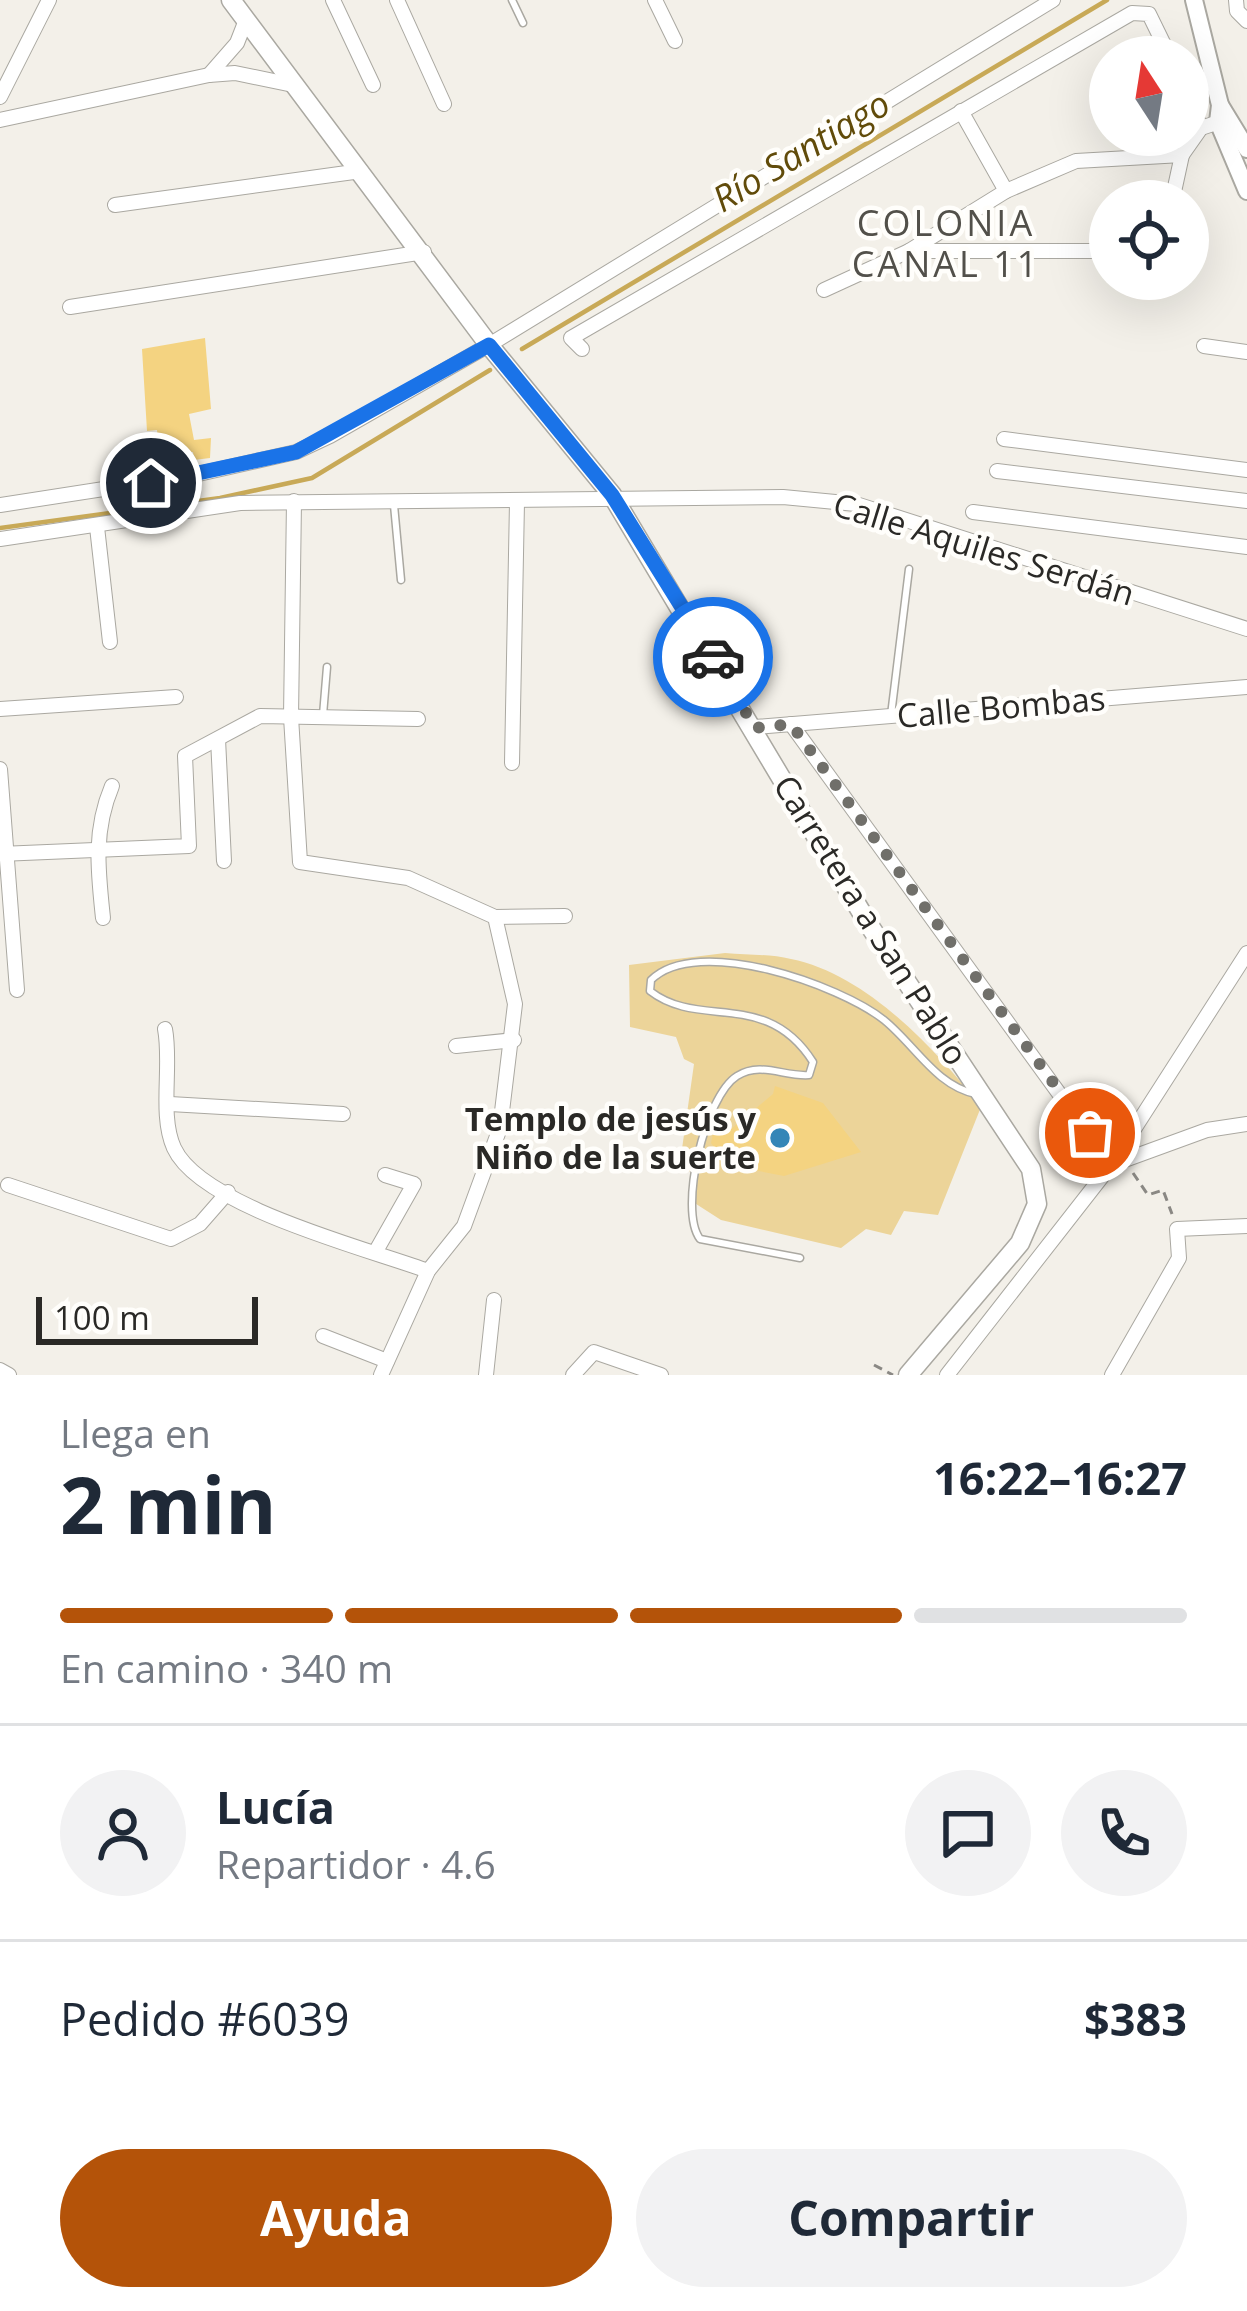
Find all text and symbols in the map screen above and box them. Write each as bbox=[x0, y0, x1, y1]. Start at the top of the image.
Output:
north arrow bbox=[1089, 36, 1209, 156]
map controls bbox=[1089, 36, 1209, 300]
water label: Río Santiago bbox=[703, 78, 899, 223]
button: locate bbox=[1089, 180, 1209, 300]
district label: COLONIA CANAL 11 bbox=[852, 198, 1040, 288]
pin bbox=[100, 432, 202, 534]
icon: home bbox=[118, 450, 184, 516]
street label: Calle Aquiles Serdán bbox=[828, 481, 1140, 616]
courier bbox=[653, 597, 773, 717]
icon: car bbox=[680, 624, 746, 690]
street label: Calle Bombas bbox=[895, 675, 1107, 738]
street label: Carretera a San Pablo bbox=[764, 766, 979, 1073]
pin bbox=[1039, 1082, 1141, 1184]
place label: Templo de jesús y Niño de la suerte bbox=[465, 1096, 756, 1179]
icon: bag bbox=[1057, 1100, 1123, 1166]
marker: Templo de jesús y Niño de la suerte bbox=[767, 1125, 793, 1151]
scale bar bbox=[36, 1291, 258, 1344]
text: 100 m bbox=[54, 1295, 150, 1340]
text: Llega en bbox=[60, 1406, 211, 1459]
text: 16:22–16:27 bbox=[933, 1447, 1187, 1508]
text: 2 min bbox=[60, 1451, 277, 1557]
text: En camino · 340 m bbox=[60, 1641, 393, 1694]
button: person bbox=[60, 1770, 186, 1896]
button: chat bbox=[905, 1770, 1031, 1896]
button: phone bbox=[1061, 1770, 1187, 1896]
text: Lucía bbox=[216, 1776, 335, 1837]
text: Repartidor · 4.6 bbox=[216, 1837, 496, 1890]
text: Pedido #6039 bbox=[60, 1988, 350, 2049]
text: $383 bbox=[1084, 1988, 1187, 2049]
button: Ayuda bbox=[60, 2149, 612, 2287]
button: Compartir bbox=[636, 2149, 1187, 2287]

